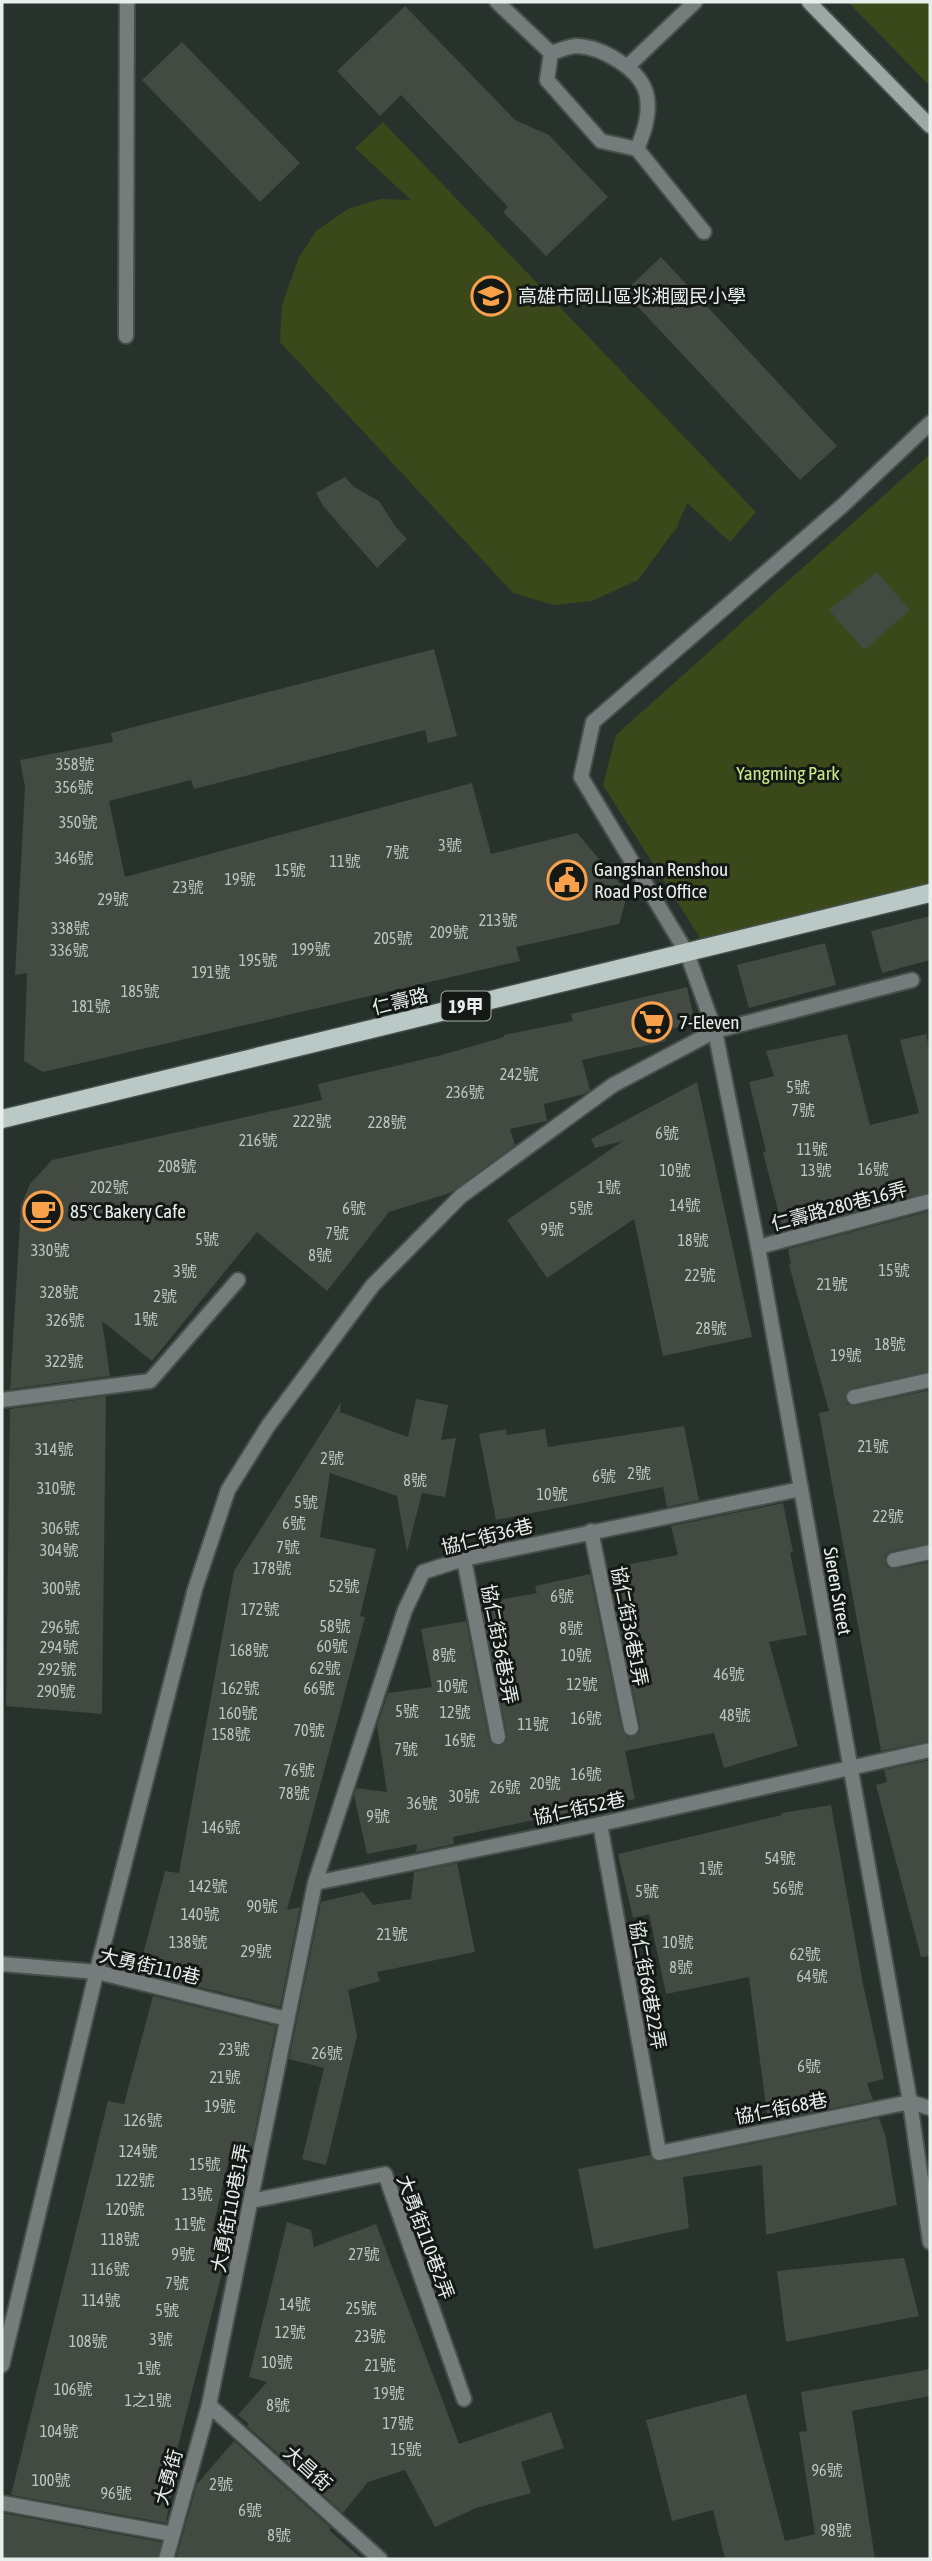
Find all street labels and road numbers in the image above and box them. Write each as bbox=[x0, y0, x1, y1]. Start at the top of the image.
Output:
street label: 仁壽路 bbox=[370, 983, 430, 1019]
road number: 19甲 bbox=[442, 992, 490, 1021]
street label: 仁壽路280巷16弄 bbox=[769, 1177, 909, 1235]
street label: 協仁街36巷 bbox=[439, 1514, 535, 1558]
street label: Sieren Street bbox=[819, 1545, 857, 1637]
street label: 協仁街36巷1弄 bbox=[608, 1564, 652, 1688]
street label: 協仁街36巷3弄 bbox=[478, 1582, 522, 1706]
street label: 協仁街52巷 bbox=[531, 1787, 627, 1829]
street label: 協仁街68巷22弄 bbox=[626, 1919, 670, 2051]
street label: 大勇街110巷 bbox=[97, 1944, 203, 1988]
street label: 協仁街68巷 bbox=[733, 2088, 829, 2128]
street label: 大勇街110巷1弄 bbox=[207, 2142, 253, 2274]
street label: 大勇街110巷2弄 bbox=[393, 2172, 459, 2302]
street label: 大昌街 bbox=[279, 2441, 337, 2495]
street label: 大勇街 bbox=[150, 2447, 186, 2507]

